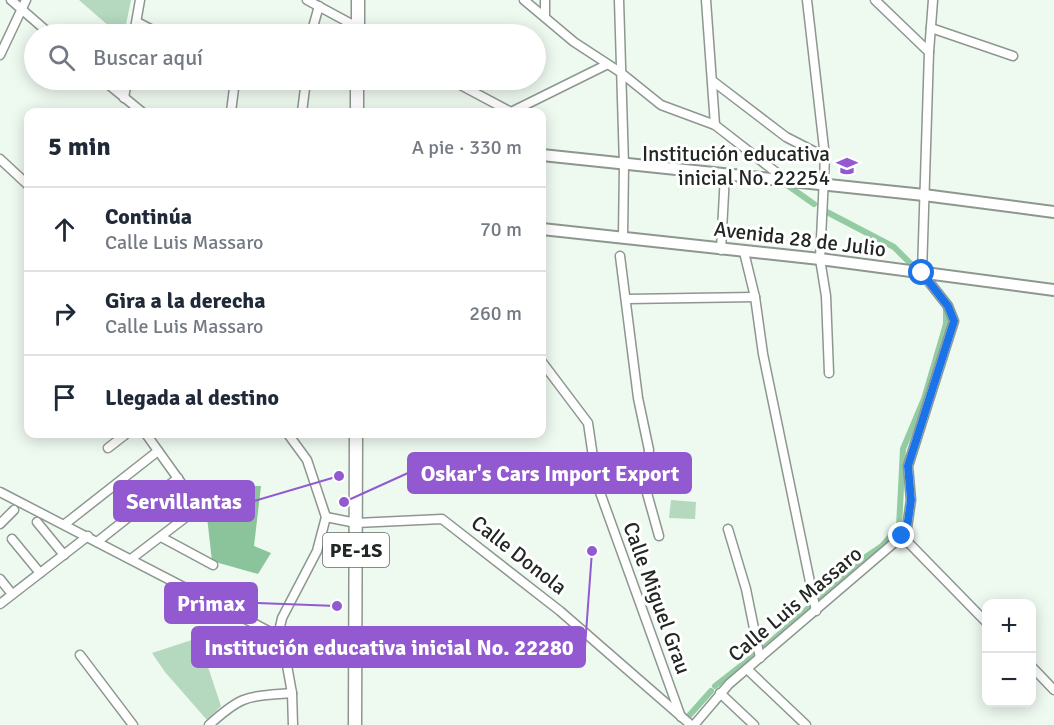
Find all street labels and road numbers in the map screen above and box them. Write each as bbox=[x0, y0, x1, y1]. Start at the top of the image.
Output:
street label: Avenida 28 de Julio bbox=[713, 216, 887, 262]
street label: Calle Donola bbox=[466, 510, 572, 600]
street label: Calle Miguel Grau bbox=[617, 518, 697, 678]
road number: PE-1S bbox=[323, 533, 389, 567]
street label: Calle Luis Massaro bbox=[723, 541, 867, 667]

